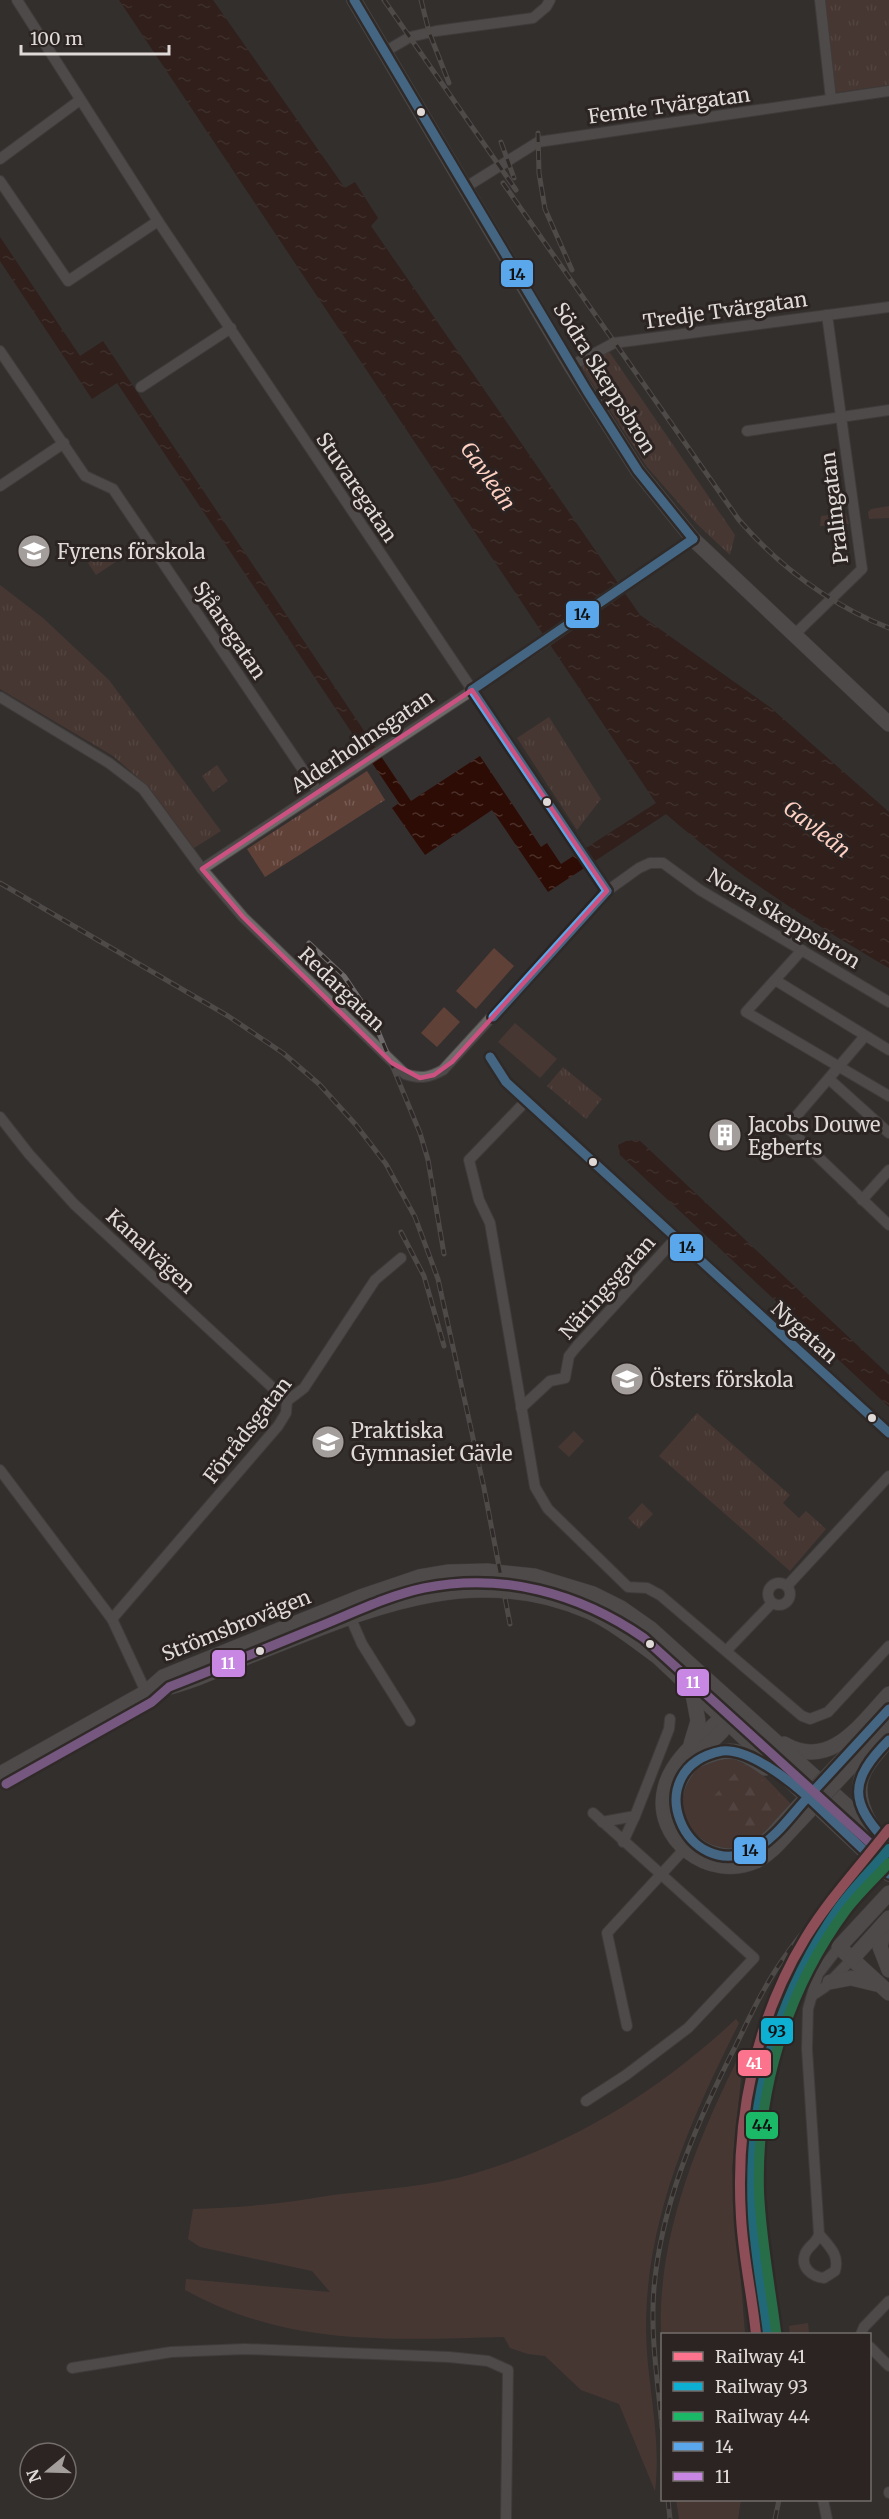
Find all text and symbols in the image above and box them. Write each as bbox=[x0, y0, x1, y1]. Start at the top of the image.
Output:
scale bar bbox=[21, 18, 170, 56]
text: 100 m bbox=[30, 27, 83, 50]
street label: Femte Tvärgatan bbox=[586, 81, 752, 129]
unlabelled marker bbox=[415, 106, 427, 118]
line badge: 14 bbox=[500, 259, 534, 288]
text: 14 bbox=[509, 264, 525, 284]
street label: Tredje Tvärgatan bbox=[641, 286, 809, 334]
street label: Södra Skeppsbron bbox=[548, 297, 662, 459]
street label: Stuvaregatan bbox=[311, 427, 403, 547]
water label: Gavleån bbox=[455, 436, 521, 516]
street label: Pralingatan bbox=[815, 451, 853, 565]
school or university icon: Fyrens förskola bbox=[16, 533, 52, 569]
place label: Fyrens förskola bbox=[57, 539, 206, 564]
street label: Sjåaregatan bbox=[188, 576, 272, 684]
line badge: 14 bbox=[565, 600, 600, 629]
text: 14 bbox=[574, 604, 590, 624]
street label: Alderholmsgatan bbox=[285, 684, 438, 798]
water label: Gavleån bbox=[778, 794, 856, 864]
unlabelled marker bbox=[541, 796, 553, 808]
street label: Norra Skeppsbron bbox=[703, 862, 865, 974]
street label: Redargatan bbox=[294, 942, 390, 1036]
place label: Jacobs Douwe Egberts bbox=[747, 1112, 881, 1160]
building icon: Jacobs Douwe Egberts bbox=[707, 1117, 743, 1153]
unlabelled marker bbox=[587, 1156, 599, 1168]
street label: Kanalvägen bbox=[101, 1203, 201, 1299]
street label: Näringsgatan bbox=[554, 1230, 660, 1344]
line badge: 14 bbox=[669, 1233, 704, 1262]
text: 14 bbox=[679, 1237, 695, 1257]
street label: Nygatan bbox=[766, 1296, 844, 1368]
school or university icon: Östers förskola bbox=[609, 1361, 645, 1397]
place label: Östers förskola bbox=[650, 1367, 794, 1392]
street label: Förrådsgatan bbox=[198, 1372, 296, 1488]
unlabelled marker bbox=[866, 1412, 878, 1424]
place label: Praktiska Gymnasiet Gävle bbox=[351, 1418, 512, 1466]
school or university icon: Praktiska Gymnasiet Gävle bbox=[310, 1424, 346, 1460]
street label: Strömsbrovägen bbox=[158, 1584, 314, 1666]
unlabelled marker bbox=[644, 1638, 656, 1650]
unlabelled marker bbox=[254, 1645, 266, 1657]
line badge: 11 bbox=[211, 1649, 246, 1678]
text: 11 bbox=[221, 1653, 236, 1673]
line badge: 11 bbox=[676, 1668, 710, 1697]
text: 11 bbox=[686, 1672, 701, 1692]
line badge: 14 bbox=[733, 1836, 767, 1865]
text: 14 bbox=[742, 1840, 758, 1860]
line badge: 93 bbox=[760, 2017, 794, 2045]
text: 93 bbox=[768, 2021, 786, 2041]
line badge: 41 bbox=[737, 2049, 772, 2077]
text: 41 bbox=[746, 2053, 763, 2073]
line badge: 44 bbox=[745, 2111, 779, 2140]
text: 44 bbox=[752, 2115, 772, 2135]
legend bbox=[661, 2333, 871, 2501]
text: Railway 41 bbox=[715, 2345, 806, 2368]
text: Railway 93 bbox=[715, 2375, 808, 2398]
text: Railway 44 bbox=[715, 2405, 810, 2428]
text: 14 bbox=[715, 2435, 733, 2458]
north arrow bbox=[18, 2441, 78, 2501]
text: 11 bbox=[715, 2465, 731, 2488]
text: N bbox=[22, 2466, 45, 2485]

